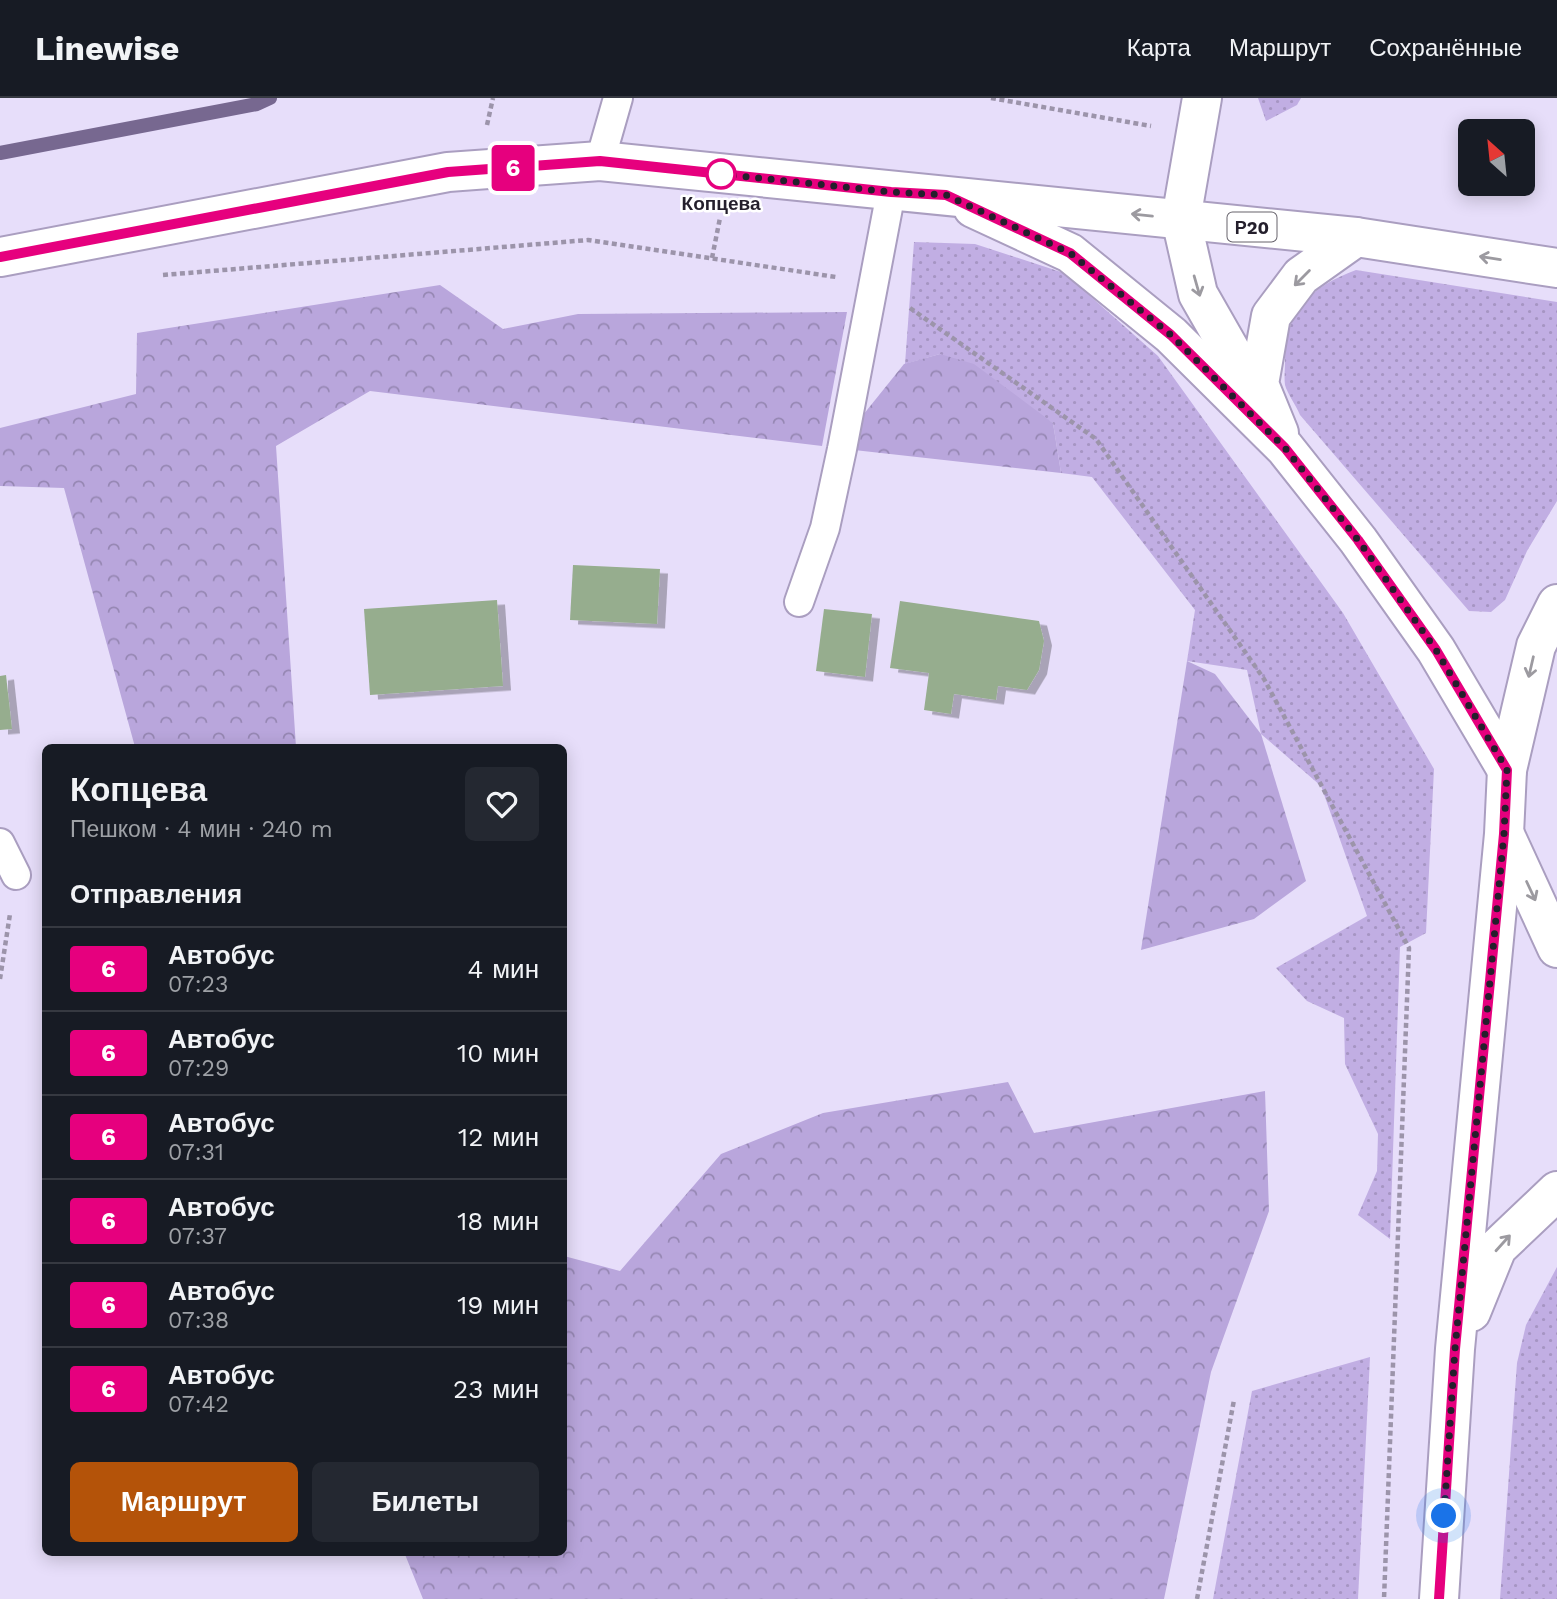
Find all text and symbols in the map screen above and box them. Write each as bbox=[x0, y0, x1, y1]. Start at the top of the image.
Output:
text: Linewise bbox=[35, 29, 179, 68]
text: Карта bbox=[1127, 34, 1191, 62]
text: Маршрут bbox=[1229, 34, 1331, 62]
text: Сохранённые bbox=[1369, 34, 1522, 62]
north arrow bbox=[1458, 119, 1535, 196]
map controls bbox=[1458, 119, 1535, 196]
line badge: 6 bbox=[490, 145, 536, 191]
text: 6 bbox=[506, 154, 520, 182]
marker: Копцева bbox=[706, 159, 736, 189]
place label: Копцева bbox=[682, 192, 761, 215]
one-way arrow bbox=[1131, 209, 1154, 222]
road number: Р20 bbox=[1228, 212, 1276, 242]
one-way arrow bbox=[1479, 251, 1501, 264]
one-way arrow bbox=[1294, 270, 1311, 287]
one-way arrow bbox=[1191, 274, 1204, 297]
one-way arrow bbox=[1524, 655, 1537, 678]
button: heart bbox=[465, 767, 539, 841]
text: Копцева bbox=[70, 770, 207, 809]
text: Пешком · 4 мин · 240 m bbox=[70, 816, 333, 843]
text: Отправления bbox=[70, 879, 242, 909]
one-way arrow bbox=[1525, 880, 1538, 901]
text: Автобус bbox=[168, 940, 275, 970]
text: 4 мин bbox=[467, 954, 539, 984]
text: 6 bbox=[101, 955, 116, 983]
text: 07:23 bbox=[168, 971, 228, 998]
text: Автобус bbox=[168, 1024, 275, 1054]
text: 10 мин bbox=[457, 1038, 539, 1068]
text: 6 bbox=[101, 1039, 116, 1067]
text: 07:29 bbox=[168, 1055, 229, 1082]
text: Автобус bbox=[168, 1108, 275, 1138]
text: 12 мин bbox=[458, 1122, 539, 1152]
text: 6 bbox=[101, 1123, 116, 1151]
text: 07:31 bbox=[168, 1139, 224, 1166]
text: Автобус bbox=[168, 1192, 275, 1222]
text: 18 мин bbox=[457, 1206, 539, 1236]
text: 6 bbox=[101, 1207, 116, 1235]
text: 07:37 bbox=[168, 1223, 227, 1250]
one-way arrow bbox=[1495, 1234, 1511, 1252]
text: Автобус bbox=[168, 1276, 275, 1306]
text: 19 мин bbox=[457, 1290, 539, 1320]
text: 6 bbox=[101, 1291, 116, 1319]
text: 07:38 bbox=[168, 1307, 229, 1334]
text: Автобус bbox=[168, 1360, 275, 1390]
text: 23 мин bbox=[453, 1374, 539, 1404]
text: 6 bbox=[101, 1375, 116, 1403]
text: 07:42 bbox=[168, 1391, 229, 1418]
button: Маршрут bbox=[70, 1462, 298, 1542]
button: Билеты bbox=[312, 1462, 539, 1542]
your location bbox=[1426, 1498, 1461, 1533]

